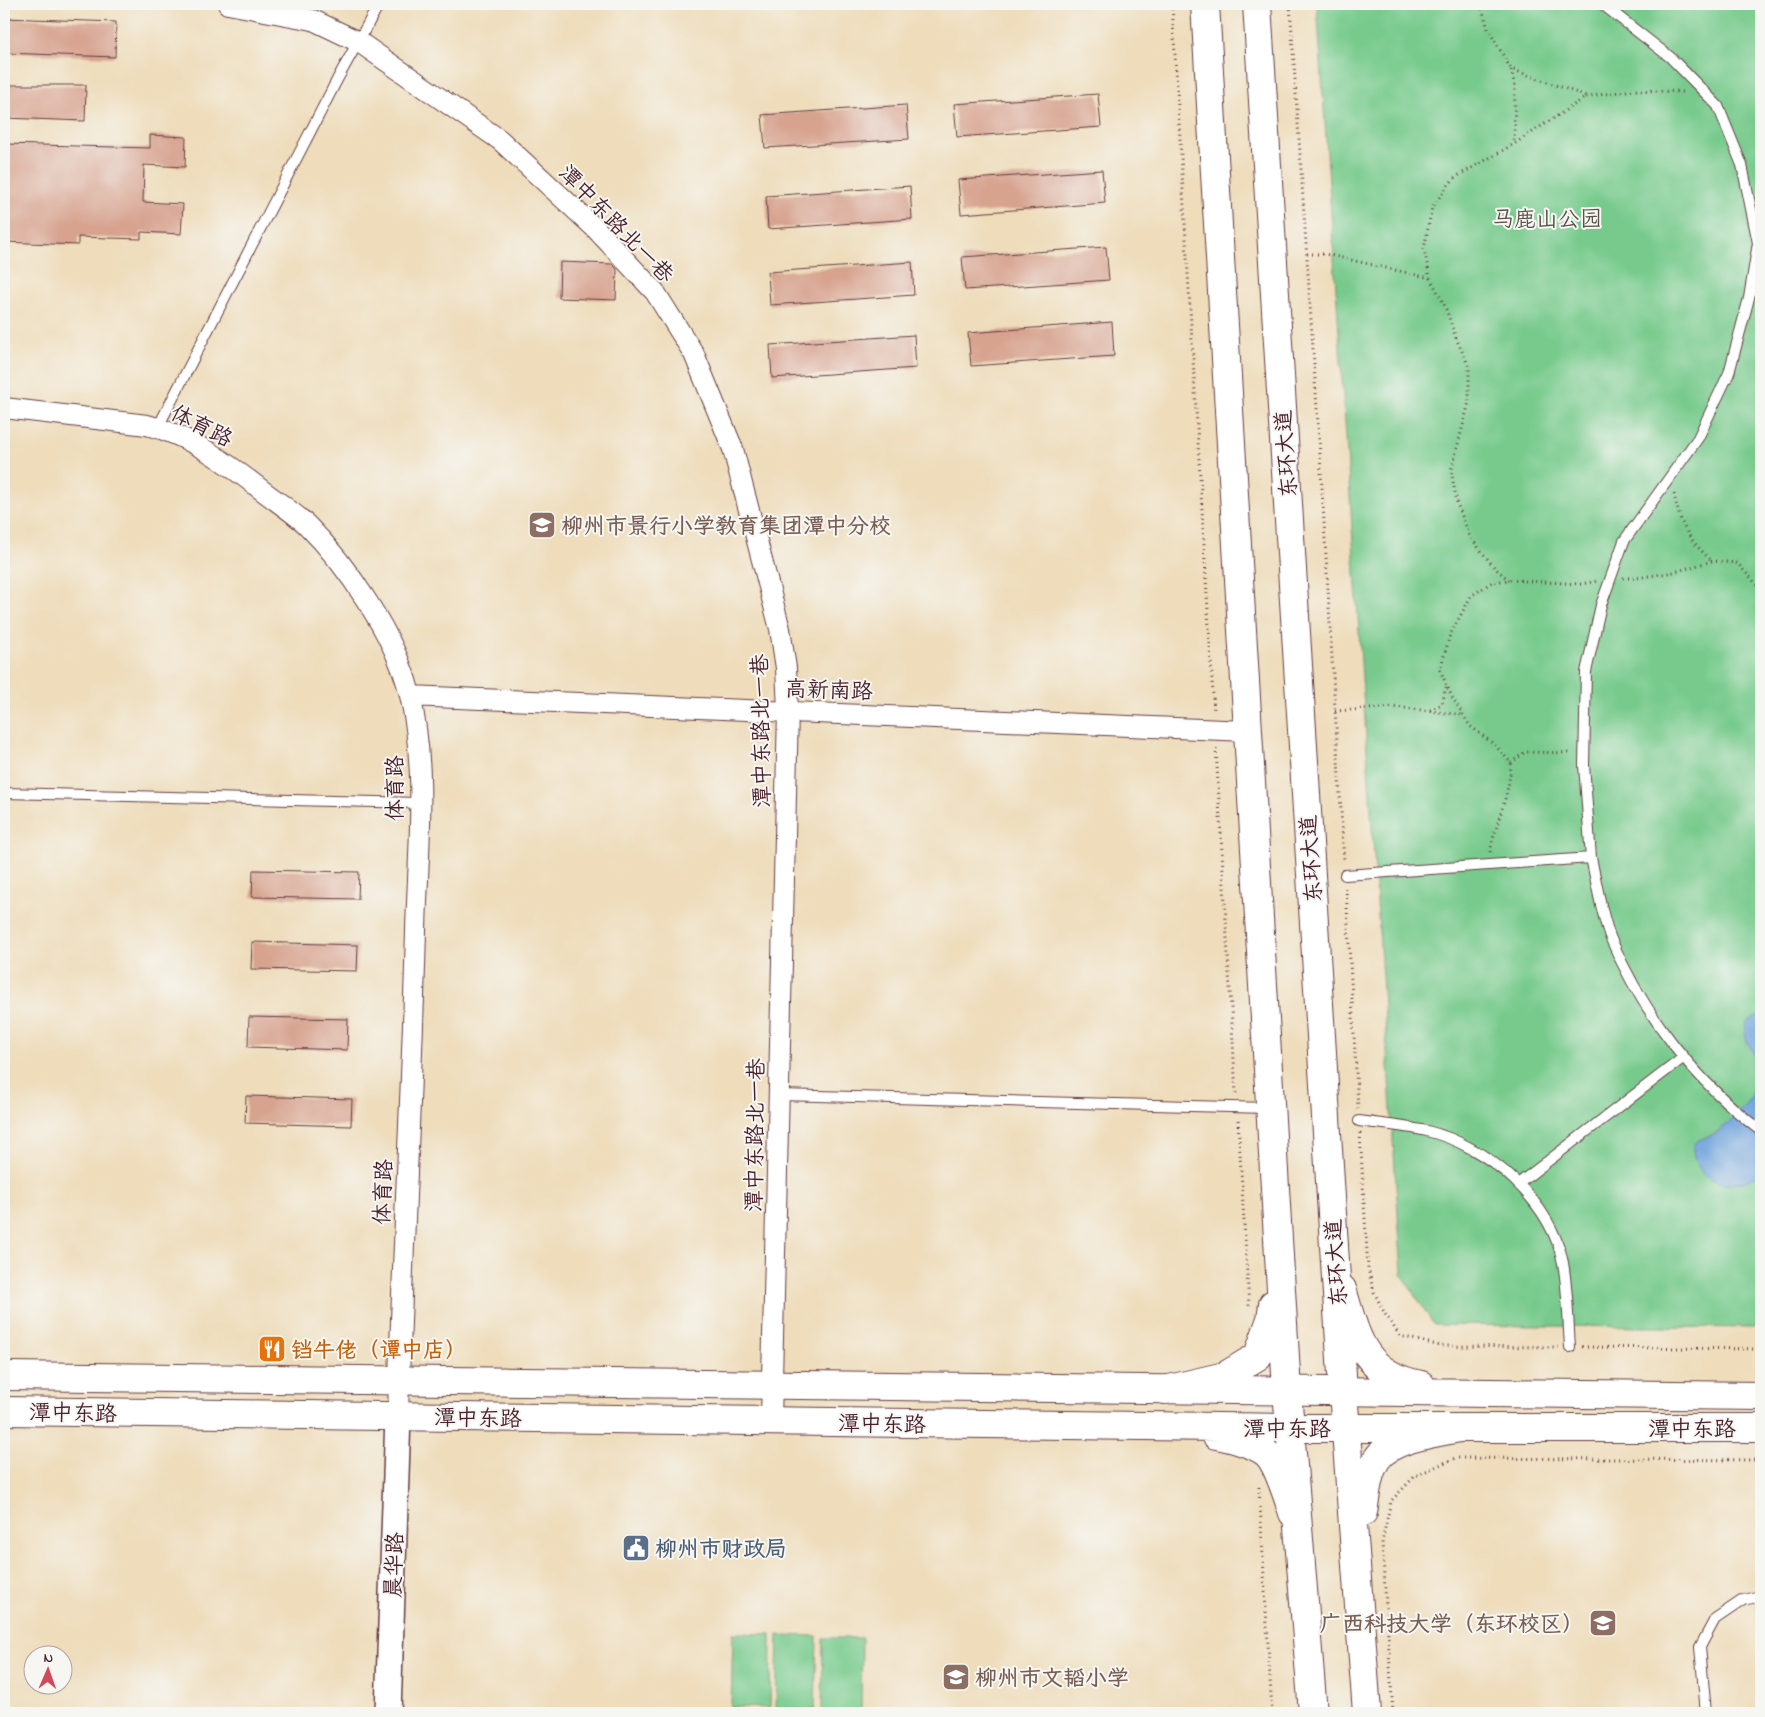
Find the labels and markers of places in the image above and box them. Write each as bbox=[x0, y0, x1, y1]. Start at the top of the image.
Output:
school or university icon: 柳州市景行小学教育集团潭中分校 bbox=[527, 510, 557, 540]
place label: 柳州市景行小学教育集团潭中分校 bbox=[561, 512, 891, 544]
restaurant icon: 铛牛佬（谭中店） bbox=[257, 1334, 287, 1364]
place label: 铛牛佬（谭中店） bbox=[291, 1336, 467, 1368]
public building icon: 柳州市财政局 bbox=[621, 1533, 651, 1563]
place label: 柳州市财政局 bbox=[655, 1535, 787, 1567]
school or university icon: 广西科技大学（东环校区） bbox=[1588, 1608, 1618, 1638]
place label: 广西科技大学（东环校区） bbox=[1320, 1610, 1584, 1642]
school or university icon: 柳州市文韬小学 bbox=[941, 1662, 971, 1692]
place label: 柳州市文韬小学 bbox=[975, 1664, 1129, 1696]

